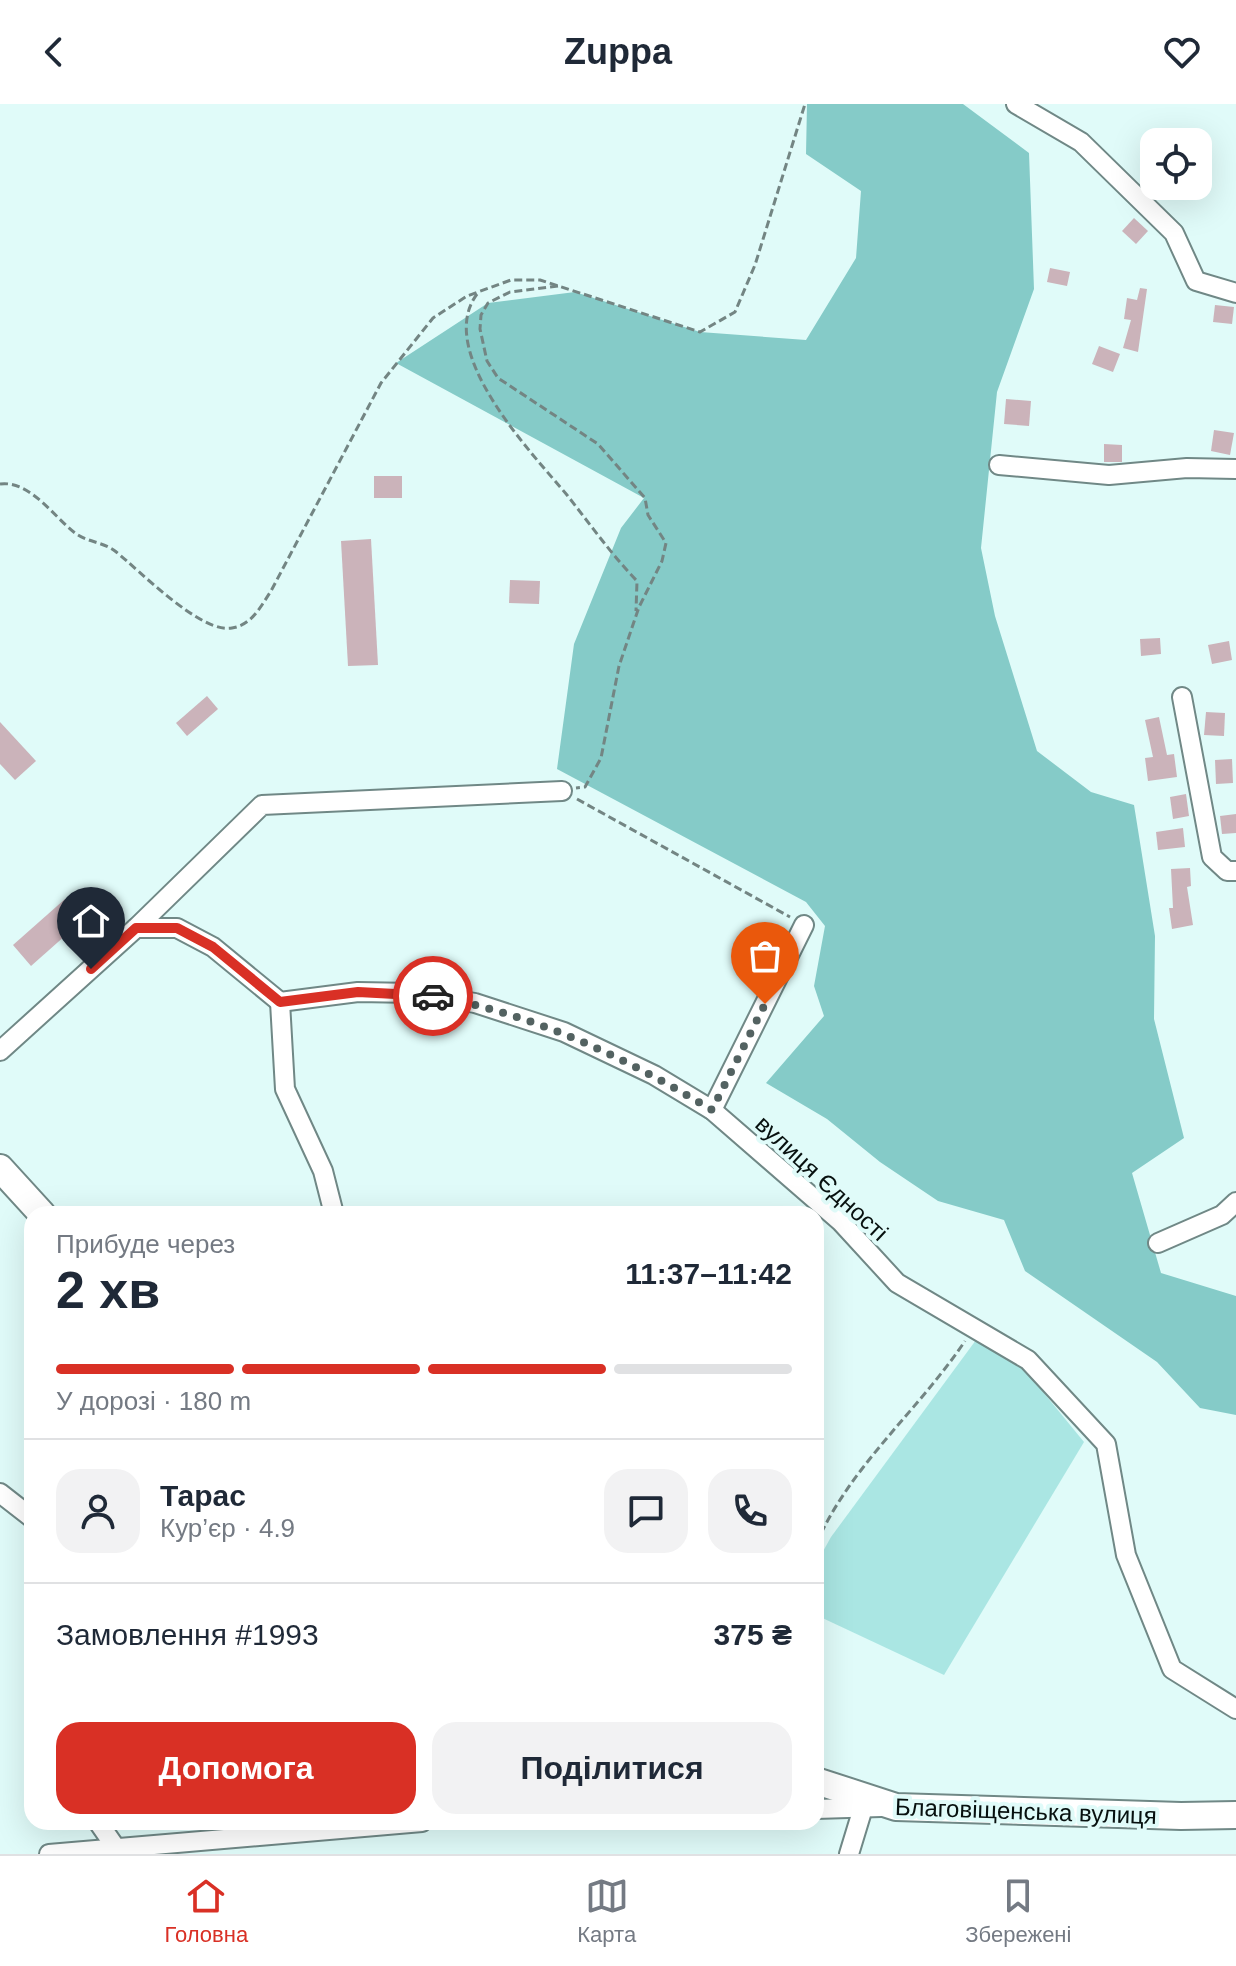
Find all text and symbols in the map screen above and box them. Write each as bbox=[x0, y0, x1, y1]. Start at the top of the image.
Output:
icon: back bbox=[32, 30, 76, 74]
icon: heart bbox=[1160, 30, 1204, 74]
text: Zuppa bbox=[564, 31, 672, 72]
map controls bbox=[1140, 128, 1212, 200]
button: locate bbox=[1140, 128, 1212, 200]
pin bbox=[57, 887, 125, 969]
icon: home bbox=[69, 899, 113, 943]
pin bbox=[731, 922, 799, 1004]
icon: bag bbox=[743, 934, 787, 978]
courier bbox=[393, 956, 473, 1036]
icon: car bbox=[411, 974, 455, 1018]
street label: вулиця Єдності bbox=[750, 1110, 894, 1246]
text: Прибуде через bbox=[56, 1229, 235, 1259]
text: 11:37–11:42 bbox=[625, 1257, 792, 1290]
text: 2 хв bbox=[56, 1261, 160, 1319]
text: У дорозі · 180 m bbox=[56, 1386, 251, 1416]
button: person bbox=[56, 1469, 140, 1553]
button: chat bbox=[604, 1469, 688, 1553]
button: phone bbox=[708, 1469, 792, 1553]
text: Тарас bbox=[160, 1479, 246, 1512]
text: Кур’єр · 4.9 bbox=[160, 1513, 295, 1543]
text: Замовлення #1993 bbox=[56, 1618, 319, 1651]
text: 375 ₴ bbox=[714, 1618, 792, 1651]
button: Допомога bbox=[56, 1722, 416, 1814]
button: Поділитися bbox=[432, 1722, 792, 1814]
street label: Благовіщенська вулиця bbox=[895, 1793, 1157, 1829]
tab: Головна bbox=[165, 1874, 248, 1948]
tab: Карта bbox=[577, 1874, 636, 1948]
tab: Збережені bbox=[965, 1874, 1071, 1948]

